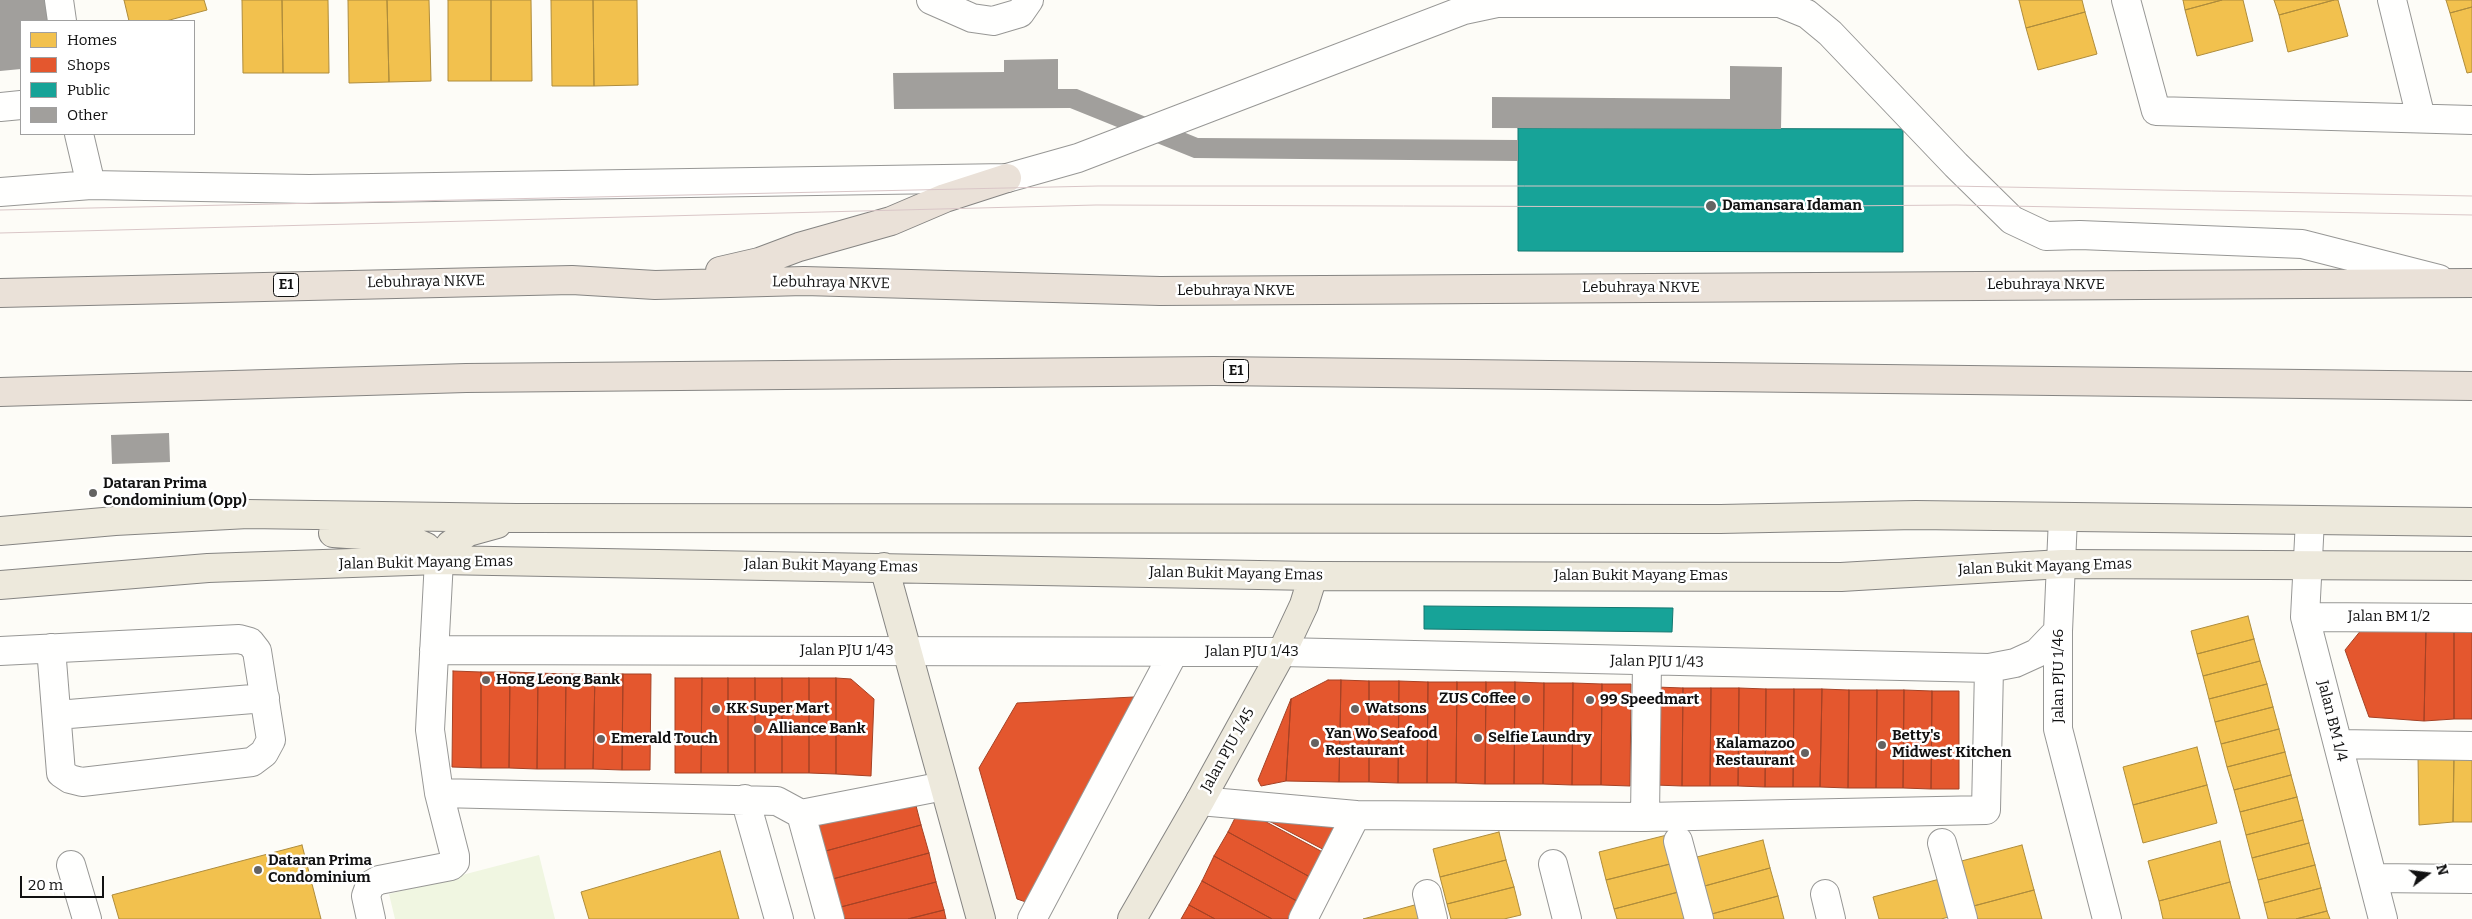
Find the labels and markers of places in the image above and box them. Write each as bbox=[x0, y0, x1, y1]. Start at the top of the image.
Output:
place label: Damansara Idaman bbox=[1722, 197, 1862, 215]
marker: Damansara Idaman bbox=[1704, 199, 1718, 213]
place label: Dataran Prima Condominium (Opp) bbox=[103, 475, 247, 510]
marker: Dataran Prima Condominium (Opp) bbox=[87, 487, 99, 499]
place label: Hong Leong Bank bbox=[496, 671, 620, 689]
marker: Hong Leong Bank bbox=[480, 674, 492, 686]
place label: ZUS Coffee bbox=[1439, 690, 1516, 708]
place label: 99 Speedmart bbox=[1600, 691, 1699, 709]
marker: ZUS Coffee bbox=[1520, 693, 1532, 705]
marker: 99 Speedmart bbox=[1584, 694, 1596, 706]
place label: KK Super Mart bbox=[726, 700, 830, 718]
place label: Watsons bbox=[1365, 700, 1427, 718]
marker: KK Super Mart bbox=[710, 703, 722, 715]
marker: Watsons bbox=[1349, 703, 1361, 715]
place label: Alliance Bank bbox=[768, 720, 866, 738]
marker: Alliance Bank bbox=[752, 723, 764, 735]
place label: Yan Wo Seafood Restaurant bbox=[1325, 725, 1438, 760]
place label: Betty's Midwest Kitchen bbox=[1892, 727, 2011, 762]
place label: Selfie Laundry bbox=[1488, 729, 1592, 747]
place label: Emerald Touch bbox=[611, 730, 718, 748]
marker: Selfie Laundry bbox=[1472, 732, 1484, 744]
marker: Emerald Touch bbox=[595, 733, 607, 745]
place label: Kalamazoo Restaurant bbox=[1715, 735, 1795, 770]
marker: Yan Wo Seafood Restaurant bbox=[1309, 737, 1321, 749]
marker: Betty's Midwest Kitchen bbox=[1876, 739, 1888, 751]
marker: Kalamazoo Restaurant bbox=[1799, 747, 1811, 759]
place label: Dataran Prima Condominium bbox=[268, 852, 372, 887]
marker: Dataran Prima Condominium bbox=[252, 864, 264, 876]

